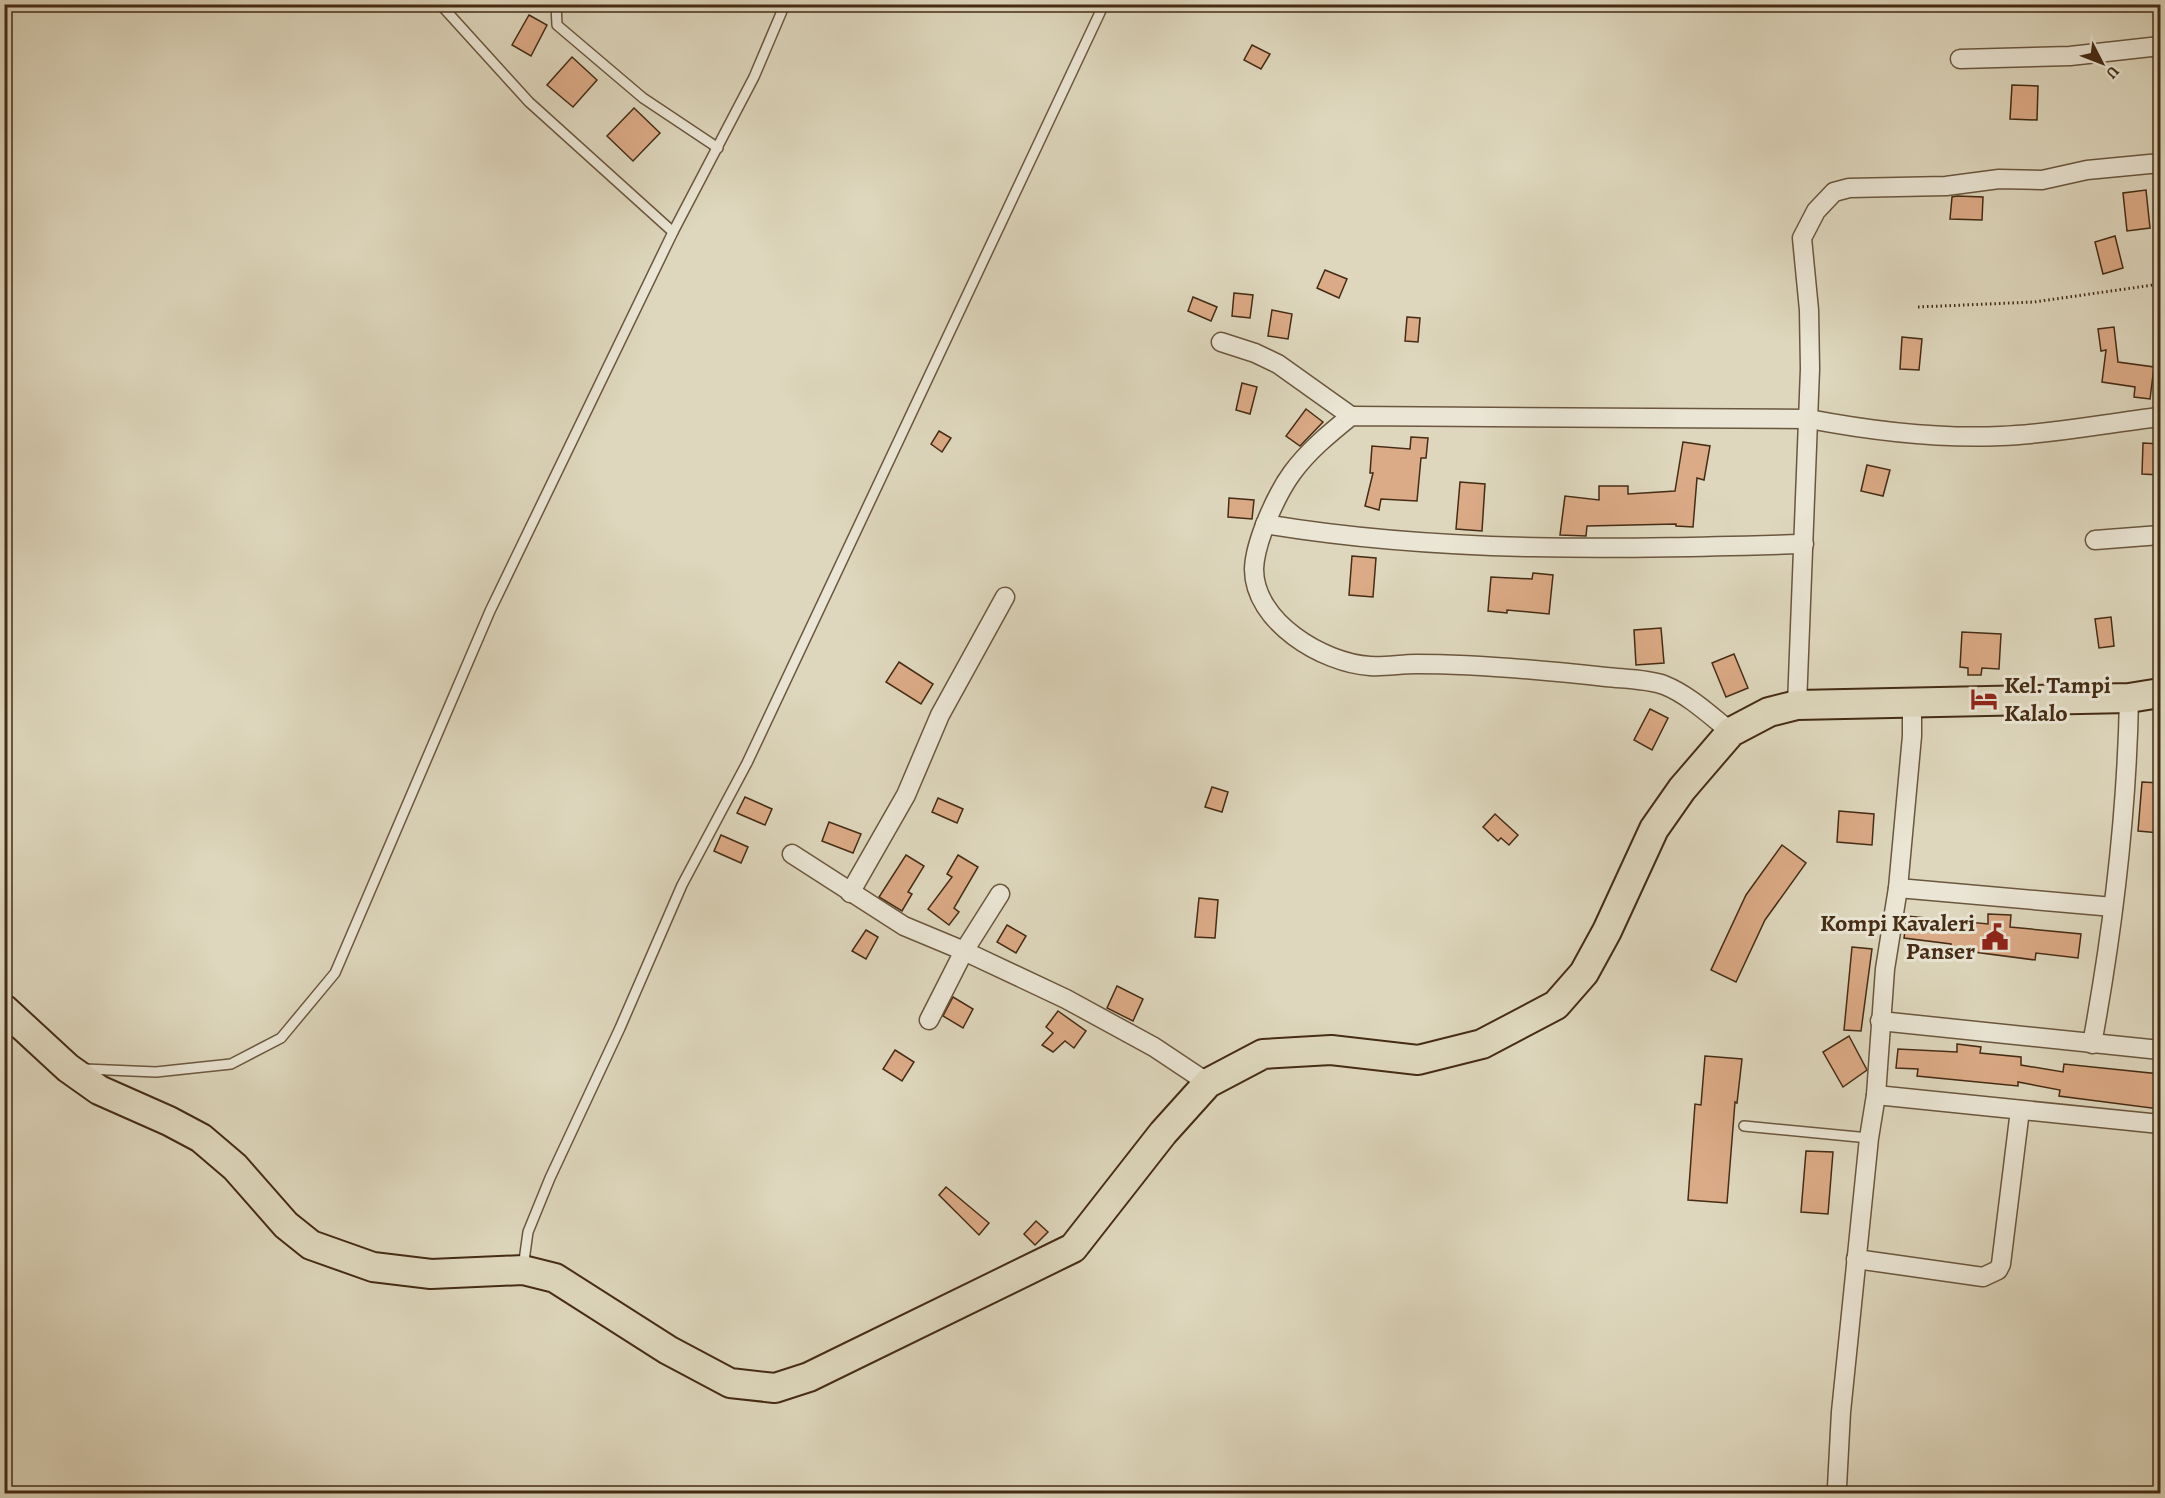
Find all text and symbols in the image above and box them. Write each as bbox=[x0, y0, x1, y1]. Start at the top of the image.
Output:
north arrow bbox=[2072, 33, 2132, 93]
text: U bbox=[2100, 61, 2124, 84]
place label: Kel. Tampi Kalalo bbox=[2004, 669, 2111, 729]
hotel icon: Kel. Tampi Kalalo bbox=[1969, 684, 1999, 714]
place label: Kompi Kavaleri Panser bbox=[1820, 907, 1975, 967]
public building icon: Kompi Kavaleri Panser bbox=[1980, 922, 2010, 952]

